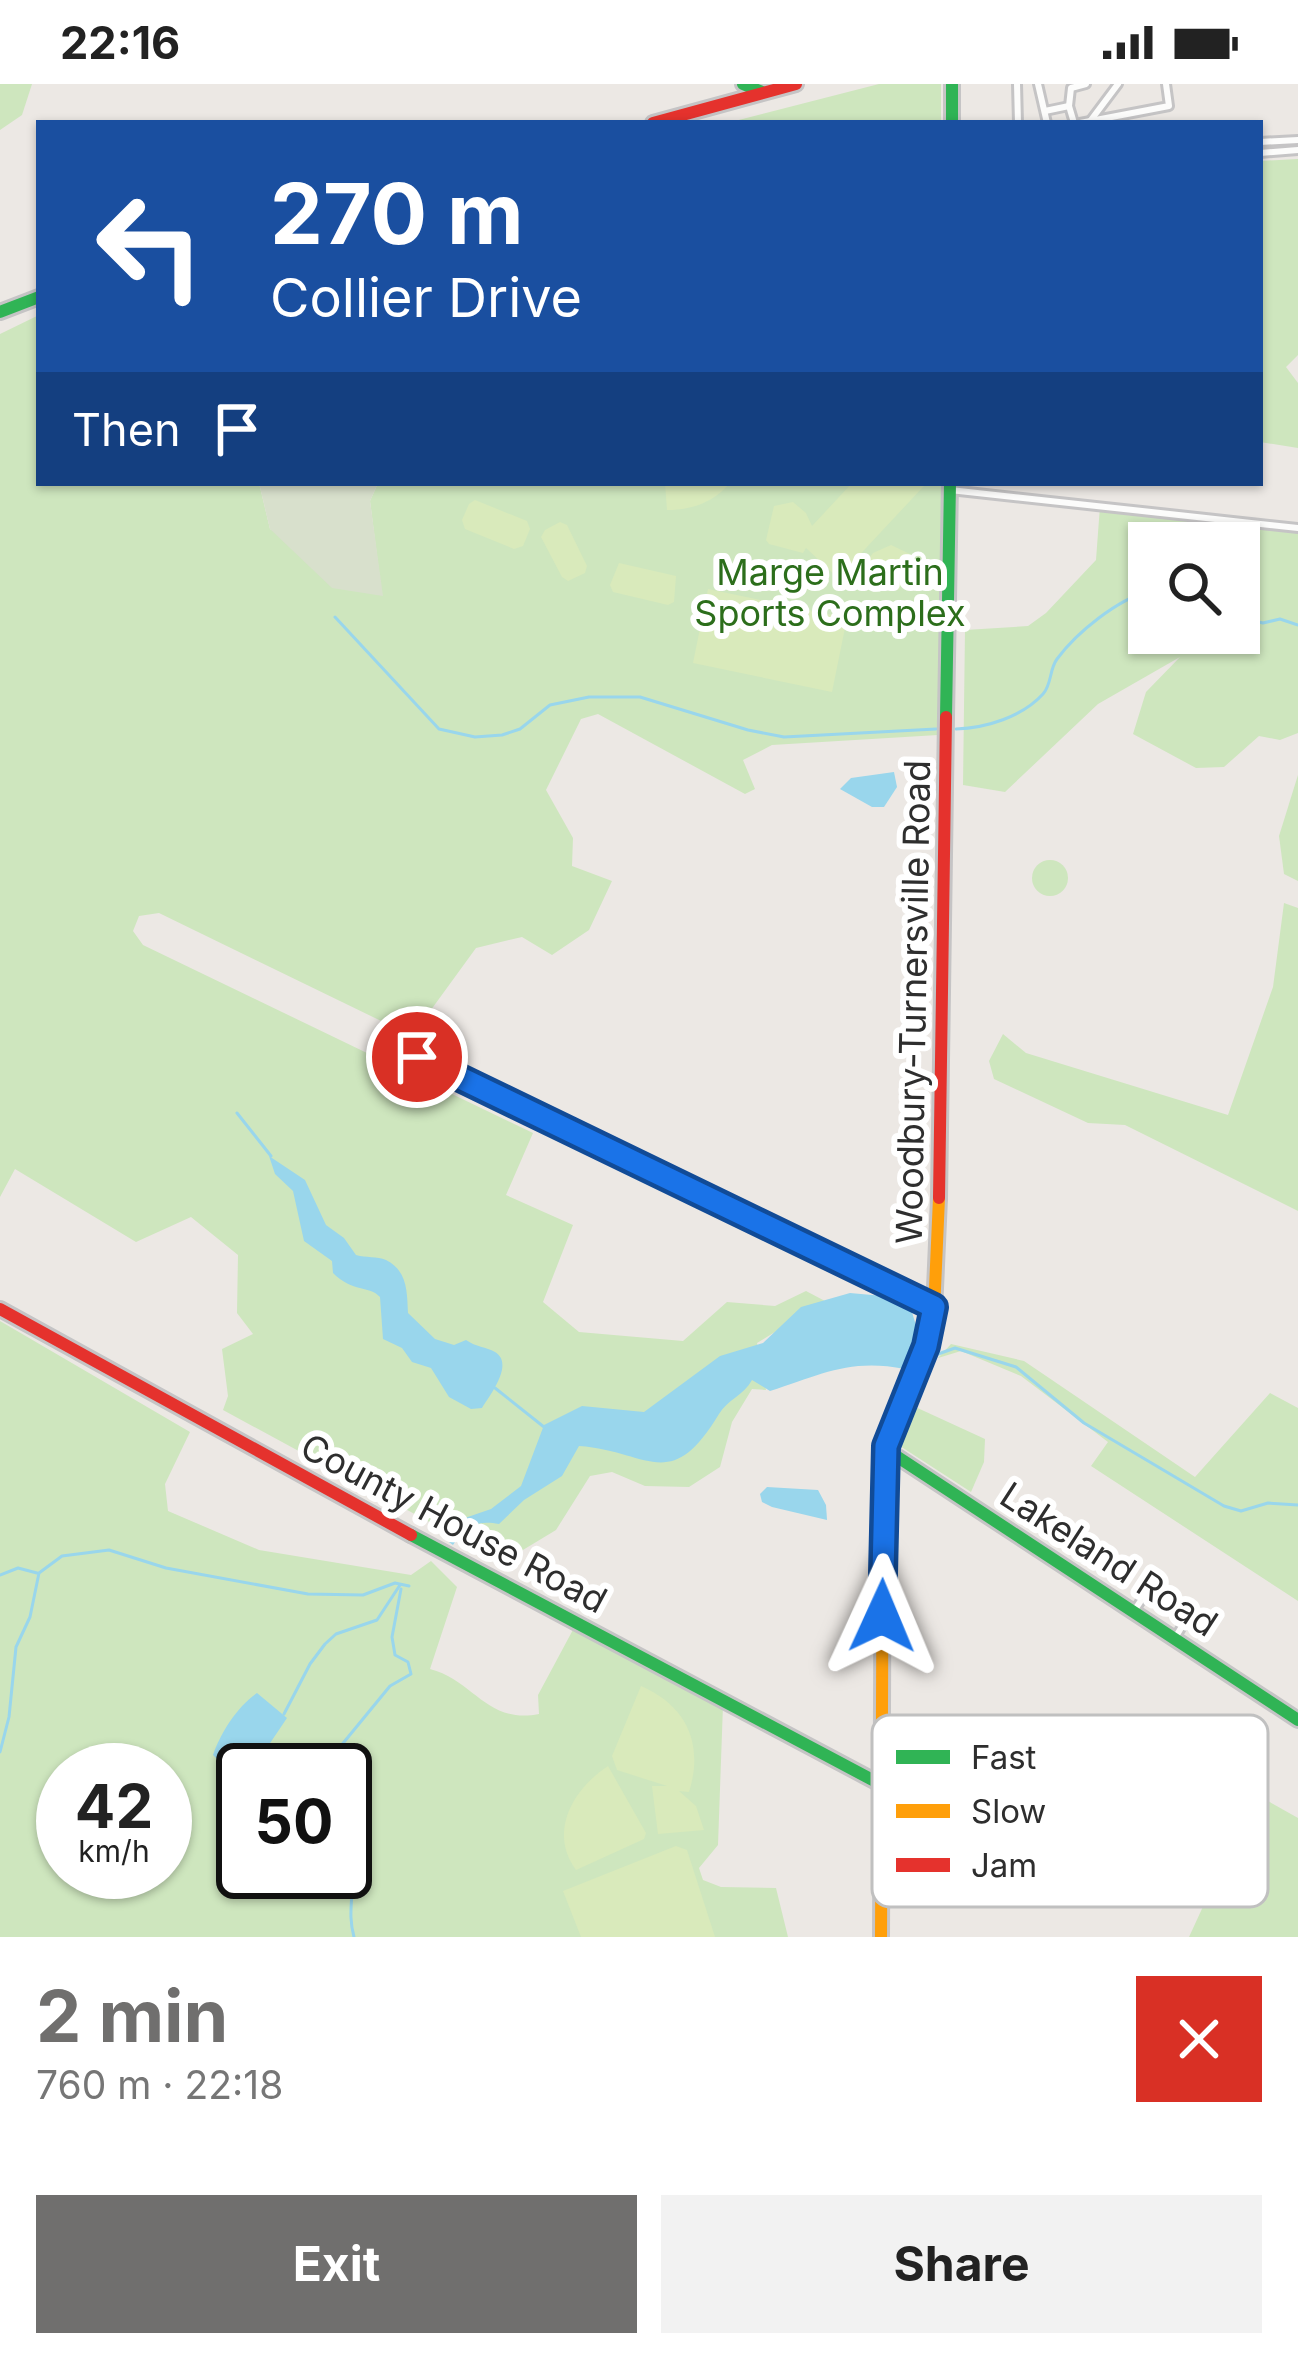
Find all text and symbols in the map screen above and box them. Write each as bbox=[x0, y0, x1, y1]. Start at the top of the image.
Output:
text: 22:16 bbox=[60, 15, 180, 70]
text: 270 m bbox=[270, 163, 524, 264]
icon: left bbox=[72, 168, 228, 324]
text: Collier Drive bbox=[270, 265, 582, 330]
icon: arrive bbox=[204, 396, 270, 462]
text: Then bbox=[72, 402, 180, 457]
map controls bbox=[1128, 522, 1260, 654]
button: search bbox=[1128, 522, 1260, 654]
park label: Marge Martin Sports Complex bbox=[694, 550, 966, 635]
street label: Woodbury-Turnersville Road bbox=[887, 760, 939, 1244]
pin bbox=[366, 1006, 468, 1108]
icon: arrive bbox=[384, 1024, 450, 1090]
street label: County House Road bbox=[294, 1424, 614, 1622]
street label: Lakeland Road bbox=[992, 1473, 1226, 1645]
position arrow bbox=[819, 1553, 945, 1679]
legend bbox=[872, 1715, 1268, 1907]
text: Fast bbox=[971, 1737, 1037, 1777]
speed limit sign: 50 bbox=[216, 1743, 372, 1899]
text: 42 bbox=[75, 1770, 153, 1842]
text: Slow bbox=[971, 1791, 1046, 1831]
text: km/h bbox=[78, 1833, 150, 1869]
text: Jam bbox=[971, 1845, 1037, 1885]
text: 2 min bbox=[36, 1972, 228, 2059]
button: close bbox=[1136, 1976, 1262, 2102]
text: 760 m · 22:18 bbox=[36, 2061, 283, 2108]
button: Exit bbox=[36, 2195, 637, 2333]
button: Share bbox=[661, 2195, 1262, 2333]

